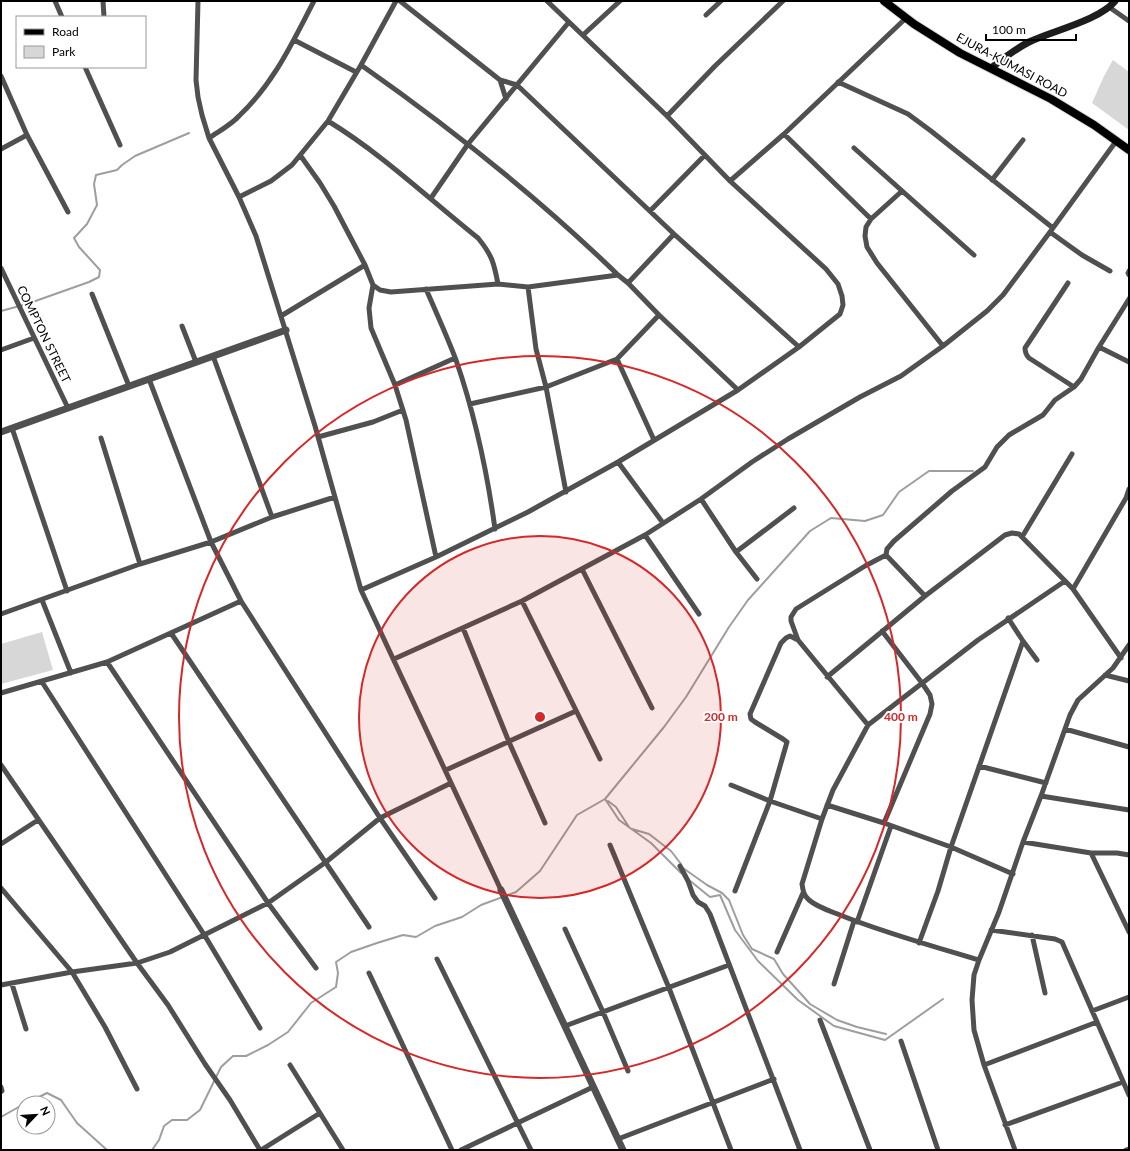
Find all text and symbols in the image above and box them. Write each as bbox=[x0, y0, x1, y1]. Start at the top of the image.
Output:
legend bbox=[16, 16, 146, 68]
scale bar bbox=[986, 16, 1076, 42]
text: 100 m bbox=[992, 22, 1026, 37]
text: Road bbox=[52, 24, 79, 39]
street label: EJURA-KUMASI ROAD bbox=[954, 29, 1070, 101]
text: Park bbox=[52, 44, 76, 59]
street label: COMPTON STREET bbox=[14, 283, 74, 385]
text: 200 m bbox=[704, 709, 738, 724]
text: 400 m bbox=[884, 709, 918, 724]
centre of rings bbox=[533, 710, 547, 724]
north arrow bbox=[16, 1095, 56, 1135]
text: N bbox=[38, 1104, 53, 1117]

